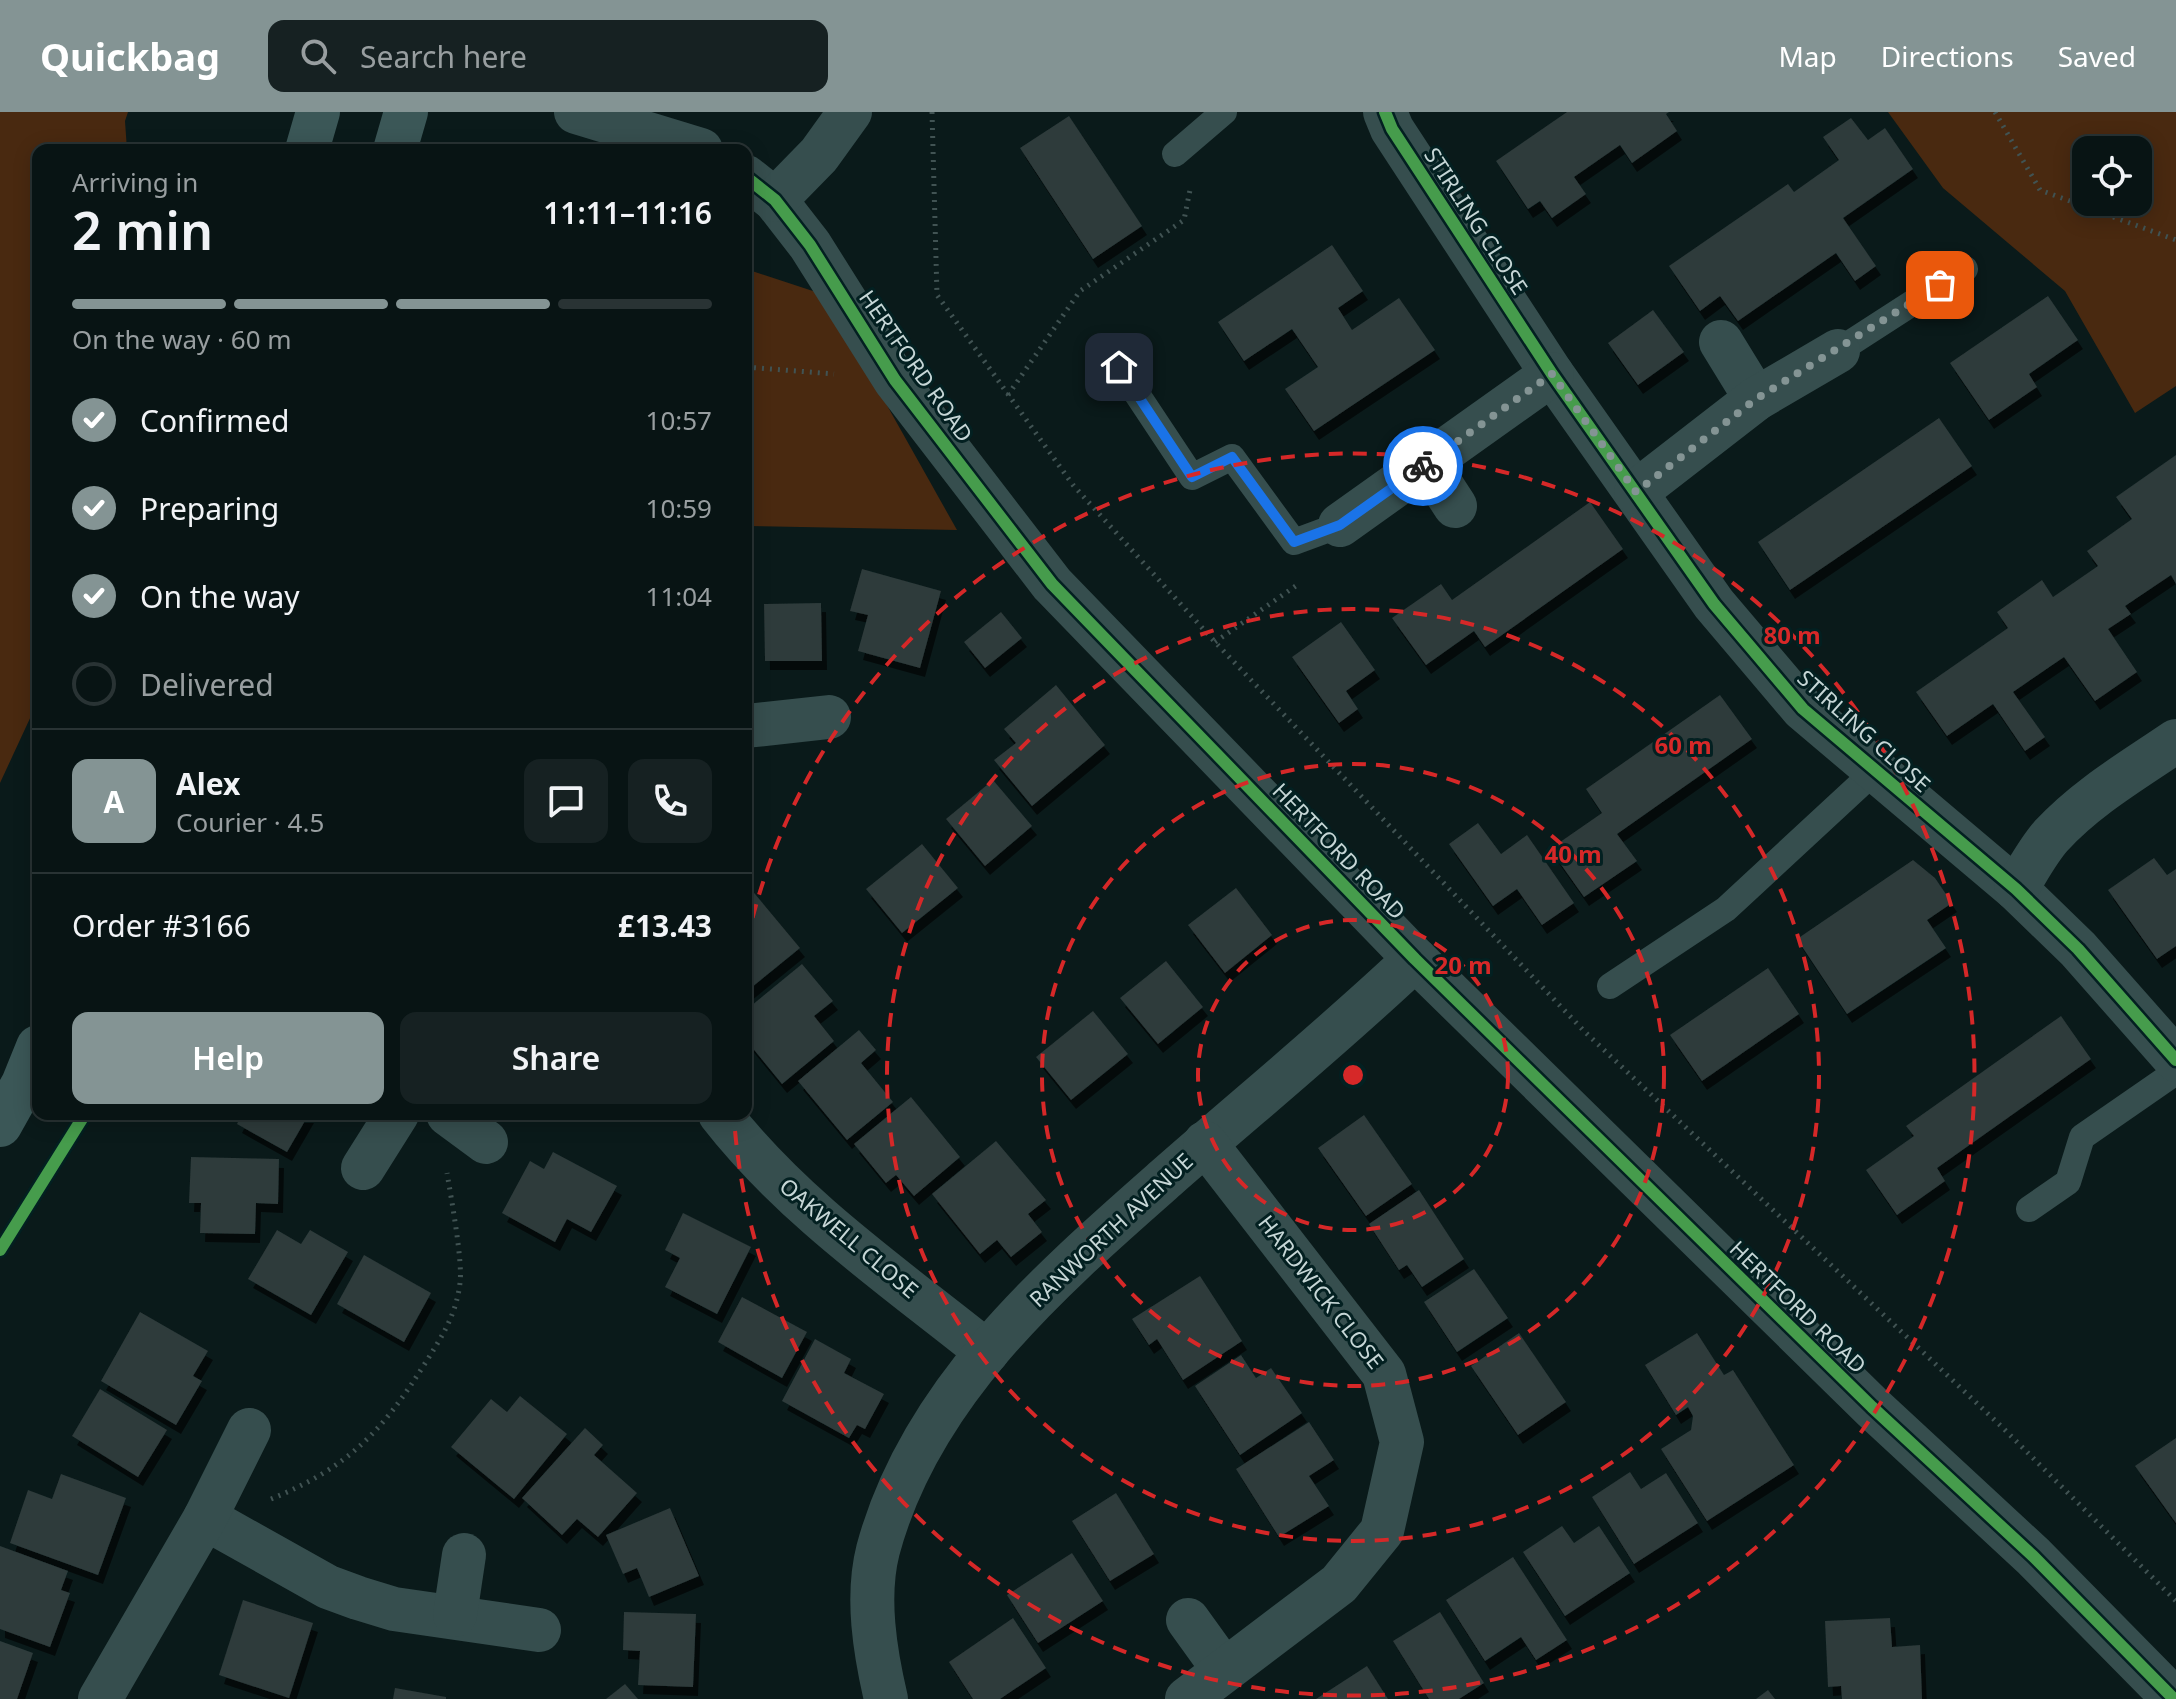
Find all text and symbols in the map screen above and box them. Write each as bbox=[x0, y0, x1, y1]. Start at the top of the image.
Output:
search box bbox=[268, 20, 828, 92]
text: Quickbag bbox=[40, 30, 220, 82]
icon: search bbox=[296, 34, 340, 78]
text: Search here bbox=[360, 36, 527, 77]
text: Map bbox=[1778, 37, 1837, 75]
text: Directions bbox=[1881, 37, 2014, 75]
text: Saved bbox=[2058, 37, 2136, 75]
map controls bbox=[2072, 136, 2152, 216]
button: locate bbox=[2072, 136, 2152, 216]
street label: STIRLING CLOSE bbox=[1418, 141, 1536, 300]
text: Arriving in bbox=[72, 164, 198, 200]
text: 11:11–11:16 bbox=[543, 192, 712, 233]
text: 2 min bbox=[72, 194, 213, 265]
pin bbox=[1906, 251, 1974, 319]
icon: bag bbox=[1918, 263, 1962, 307]
street label: HERTFORD ROAD bbox=[853, 283, 980, 447]
text: On the way · 60 m bbox=[72, 321, 292, 357]
pin bbox=[1085, 333, 1153, 401]
icon: home bbox=[1097, 345, 1141, 389]
icon: check bbox=[72, 398, 116, 442]
text: Confirmed bbox=[140, 400, 290, 441]
text: 10:57 bbox=[646, 402, 712, 438]
courier bbox=[1383, 426, 1463, 506]
icon: bike bbox=[1401, 444, 1445, 488]
icon: check bbox=[72, 486, 116, 530]
text: Preparing bbox=[140, 488, 279, 529]
text: 10:59 bbox=[646, 490, 712, 526]
icon: check bbox=[72, 574, 116, 618]
text: On the way bbox=[140, 576, 300, 617]
text: 11:04 bbox=[646, 578, 712, 614]
text: 80 m bbox=[1763, 618, 1821, 651]
street label: STIRLING CLOSE bbox=[1792, 662, 1938, 798]
text: Delivered bbox=[140, 664, 274, 705]
text: 60 m bbox=[1654, 728, 1712, 761]
button: chat bbox=[524, 759, 608, 843]
button: phone bbox=[628, 759, 712, 843]
text: Alex bbox=[176, 763, 240, 804]
street label: HERTFORD ROAD bbox=[1267, 775, 1413, 925]
text: A bbox=[104, 781, 124, 822]
text: Courier · 4.5 bbox=[176, 804, 324, 840]
text: 40 m bbox=[1544, 837, 1602, 870]
text: Order #3166 bbox=[72, 905, 251, 946]
text: £13.43 bbox=[618, 905, 712, 946]
text: 20 m bbox=[1434, 948, 1492, 981]
button: Help bbox=[72, 1012, 384, 1104]
button: Share bbox=[400, 1012, 712, 1104]
centre of rings bbox=[1339, 1061, 1367, 1089]
street label: RANWORTH AVENUE bbox=[1022, 1146, 1199, 1313]
street label: OAKWELL CLOSE bbox=[774, 1170, 925, 1304]
street label: HARDWICK CLOSE bbox=[1252, 1208, 1391, 1375]
street label: HERTFORD ROAD bbox=[1724, 1233, 1874, 1379]

